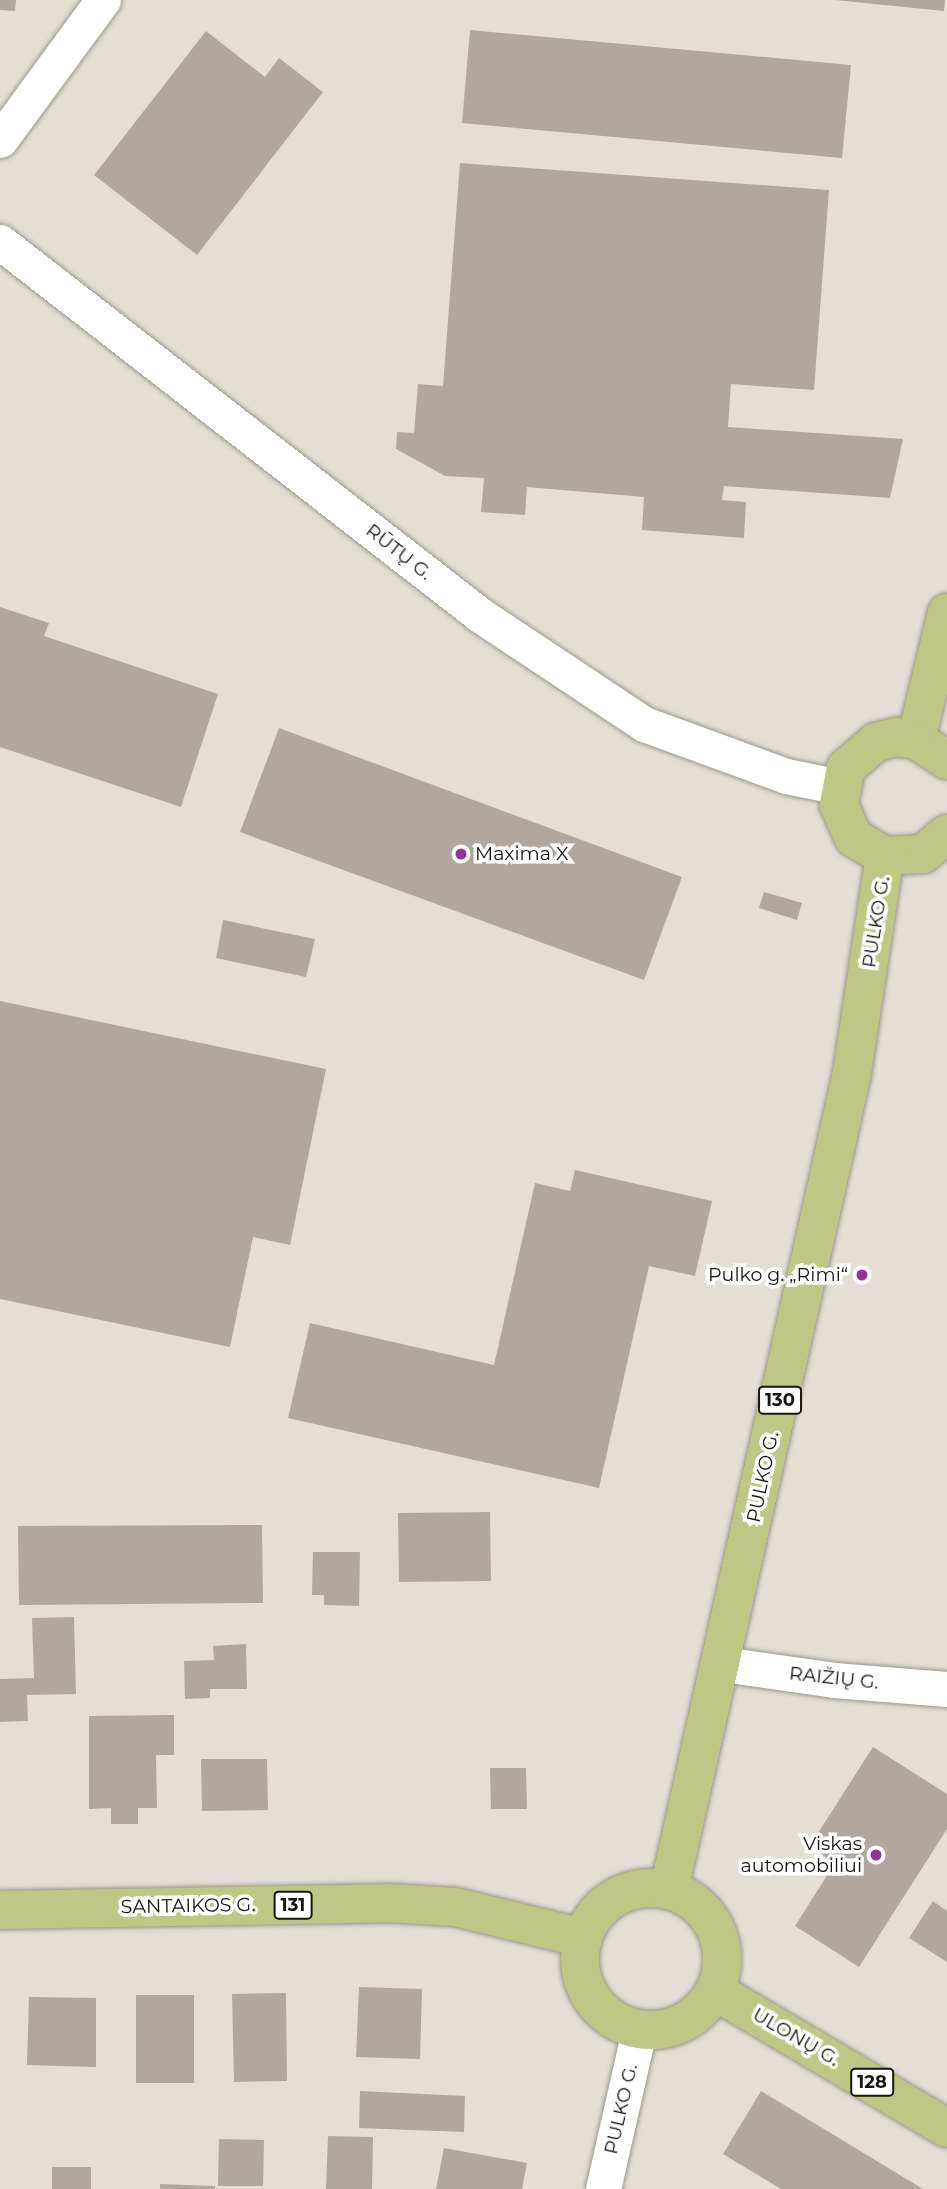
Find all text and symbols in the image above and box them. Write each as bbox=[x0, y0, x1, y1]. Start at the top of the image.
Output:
street label: RŪTŲ G. bbox=[361, 519, 437, 585]
place label: Maxima X bbox=[475, 843, 568, 865]
marker: Maxima X bbox=[453, 846, 469, 862]
street label: PULKO G. bbox=[858, 875, 894, 969]
place label: Pulko g. „Rimi“ bbox=[708, 1264, 848, 1286]
marker: Pulko g. „Rimi“ bbox=[854, 1267, 870, 1283]
road number: 130 bbox=[757, 1386, 803, 1414]
street label: PULKO G. bbox=[742, 1429, 784, 1525]
street label: RAIŽIŲ G. bbox=[788, 1662, 880, 1694]
place label: Viskas automobiliui bbox=[741, 1833, 862, 1877]
marker: Viskas automobiliui bbox=[868, 1847, 884, 1863]
road number: 131 bbox=[272, 1891, 314, 1920]
street label: SANTAIKOS G. bbox=[120, 1893, 256, 1919]
street label: ULONŲ G. bbox=[749, 2003, 843, 2071]
street label: PULKO G. bbox=[600, 2061, 642, 2157]
road number: 128 bbox=[849, 2068, 895, 2096]

